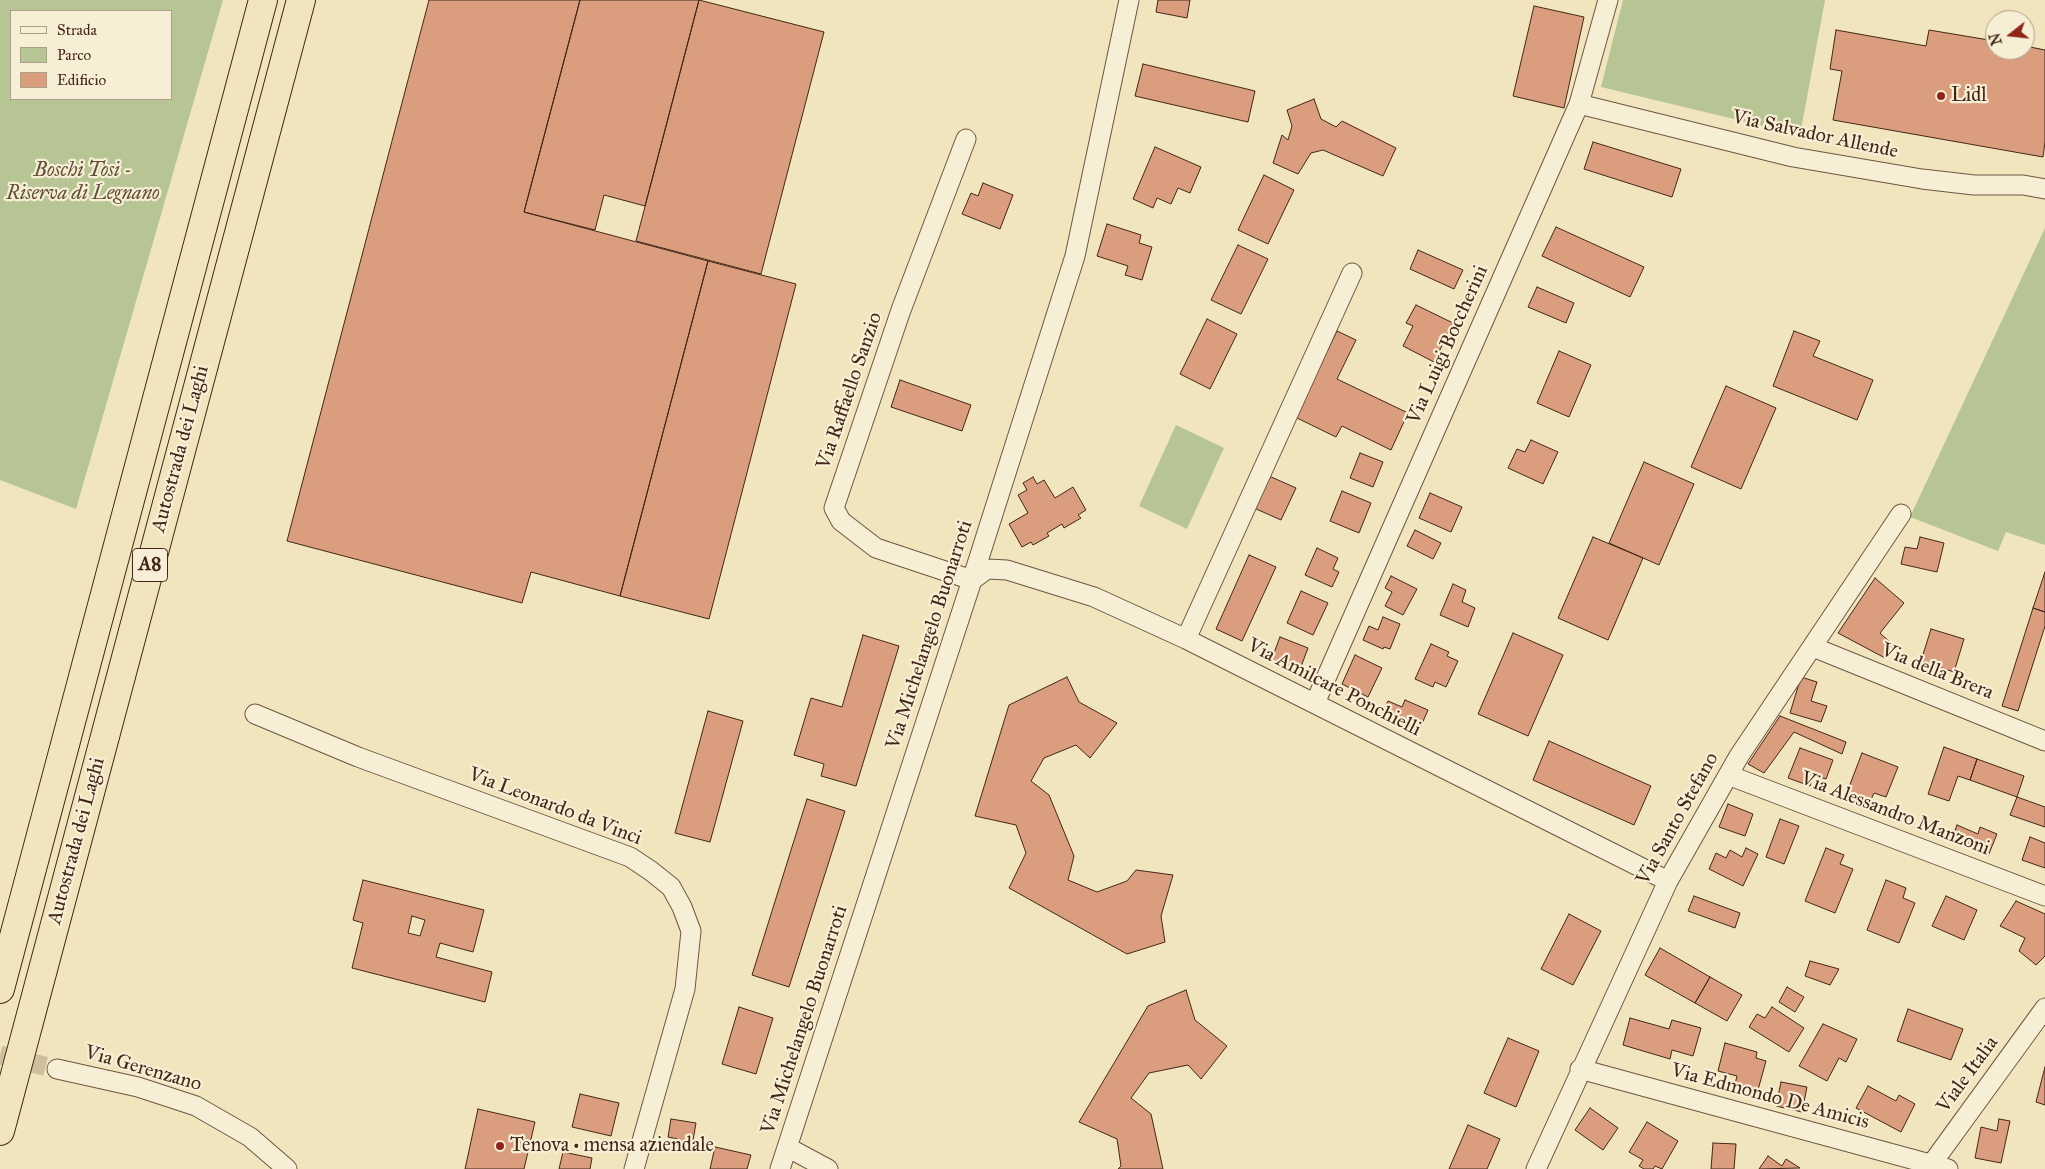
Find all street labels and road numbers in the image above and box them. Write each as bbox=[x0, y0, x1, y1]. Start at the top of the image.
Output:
street label: Via Salvador Allende bbox=[1730, 106, 1900, 164]
street label: Via Luigi Boccherini bbox=[1402, 262, 1494, 428]
street label: Via Raffaello Sanzio bbox=[812, 309, 888, 473]
street label: Autostrada dei Laghi bbox=[147, 363, 215, 535]
street label: Via Michelangelo Buonarroti bbox=[882, 518, 978, 752]
road number: A8 bbox=[132, 548, 168, 582]
street label: Via Amilcare Ponchielli bbox=[1243, 634, 1425, 742]
street label: Via della Brera bbox=[1877, 639, 1997, 705]
street label: Via Santo Stefano bbox=[1632, 749, 1724, 889]
street label: Autostrada dei Laghi bbox=[43, 755, 111, 927]
street label: Via Leonardo da Vinci bbox=[465, 763, 645, 851]
street label: Via Alessandro Manzoni bbox=[1797, 767, 1993, 861]
street label: Via Michelangelo Buonarroti bbox=[757, 903, 853, 1137]
street label: Viale Italia bbox=[1932, 1032, 2004, 1118]
street label: Via Gerenzano bbox=[82, 1041, 204, 1097]
street label: Via Edmondo De Amicis bbox=[1668, 1059, 1872, 1135]

